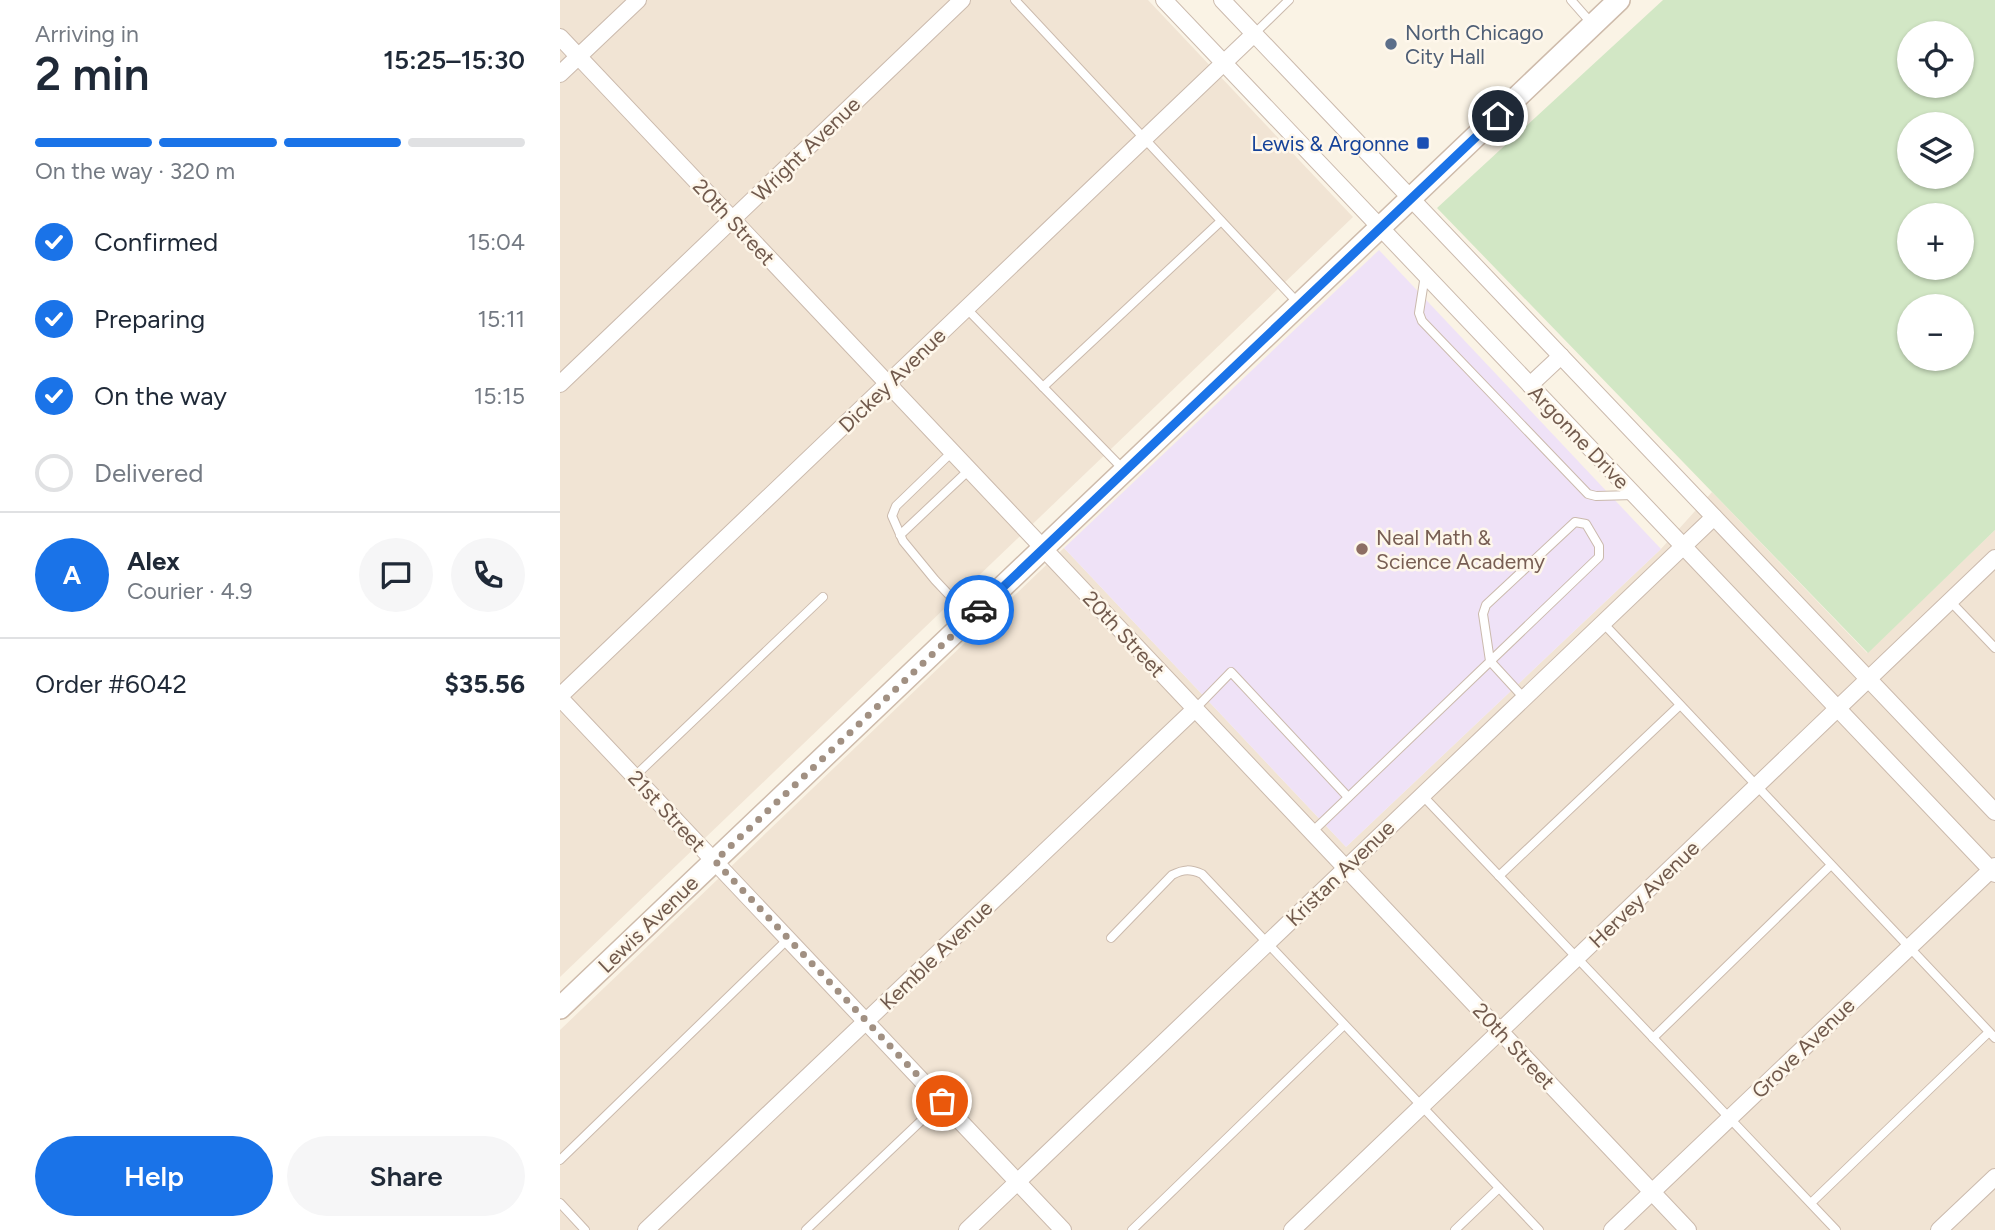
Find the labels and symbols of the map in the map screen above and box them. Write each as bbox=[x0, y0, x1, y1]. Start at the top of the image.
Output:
place label: North Chicago City Hall bbox=[1405, 20, 1544, 69]
marker: North Chicago City Hall bbox=[1383, 36, 1399, 52]
pin bbox=[1468, 86, 1528, 146]
street label: Wright Avenue bbox=[747, 91, 865, 207]
place label: Lewis & Argonne bbox=[1251, 131, 1409, 156]
marker: Lewis & Argonne bbox=[1415, 135, 1431, 151]
street label: 20th Street bbox=[688, 174, 780, 270]
street label: Dickey Avenue bbox=[833, 323, 951, 437]
street label: Argonne Drive bbox=[1523, 380, 1635, 494]
place label: Neal Math & Science Academy bbox=[1376, 525, 1545, 574]
marker: Neal Math & Science Academy bbox=[1354, 541, 1370, 557]
courier bbox=[944, 575, 1014, 645]
street label: 20th Street bbox=[1078, 586, 1170, 682]
street label: 21st Street bbox=[623, 765, 711, 857]
street label: Kristan Avenue bbox=[1281, 815, 1399, 931]
street label: Hervey Avenue bbox=[1584, 835, 1704, 953]
street label: Lewis Avenue bbox=[593, 870, 703, 978]
street label: Kemble Avenue bbox=[875, 895, 997, 1015]
street label: Grove Avenue bbox=[1746, 993, 1860, 1103]
street label: 20th Street bbox=[1468, 998, 1560, 1094]
pin bbox=[912, 1071, 972, 1131]

